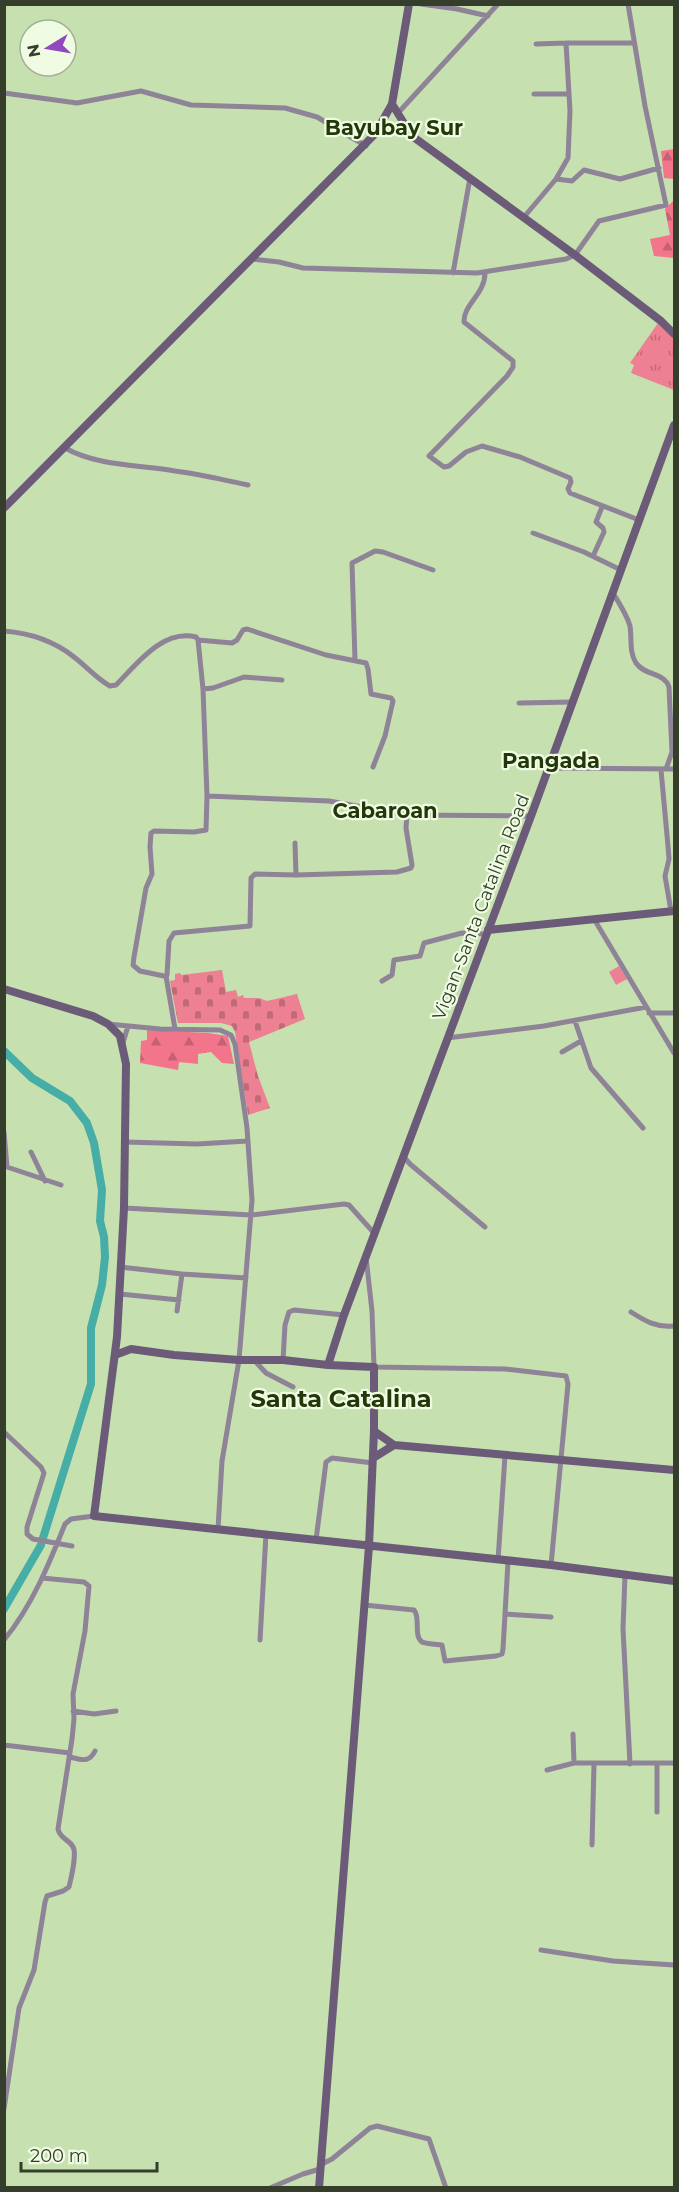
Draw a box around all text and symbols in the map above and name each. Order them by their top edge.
north arrow [18,18,78,78]
text: N [23,43,44,59]
district label: Bayubay Sur [325,115,463,140]
district label: Pangada [502,748,600,773]
street label: Vigan-Santa Catalina Road [428,791,534,1023]
district label: Cabaroan [332,798,438,823]
district label: Santa Catalina [250,1384,432,1413]
scale bar [21,2135,158,2173]
text: 200 m [30,2145,88,2167]

